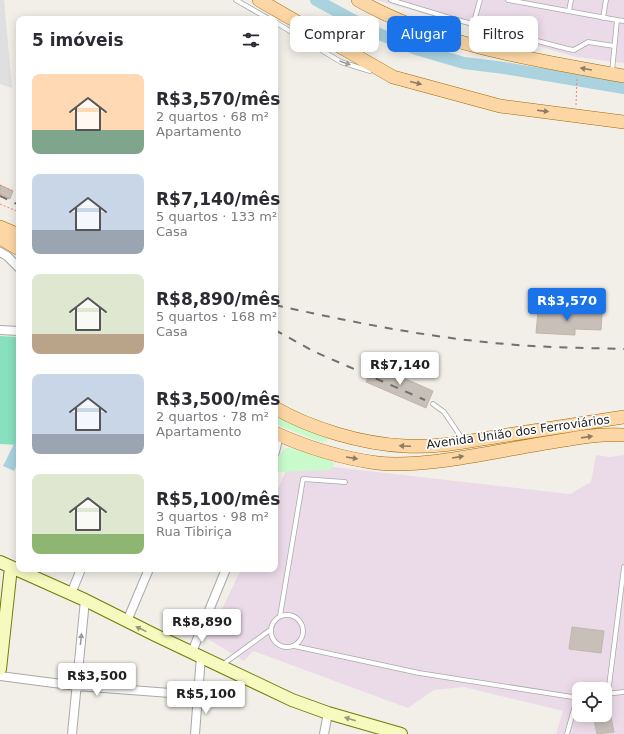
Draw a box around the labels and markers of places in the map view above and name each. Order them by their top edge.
pin: R$3,570 [530,288,604,322]
pin: R$7,140 [363,352,437,386]
pin: R$8,890 [165,609,239,643]
pin: R$3,500 [60,663,134,697]
pin: R$5,100 [169,681,243,715]

